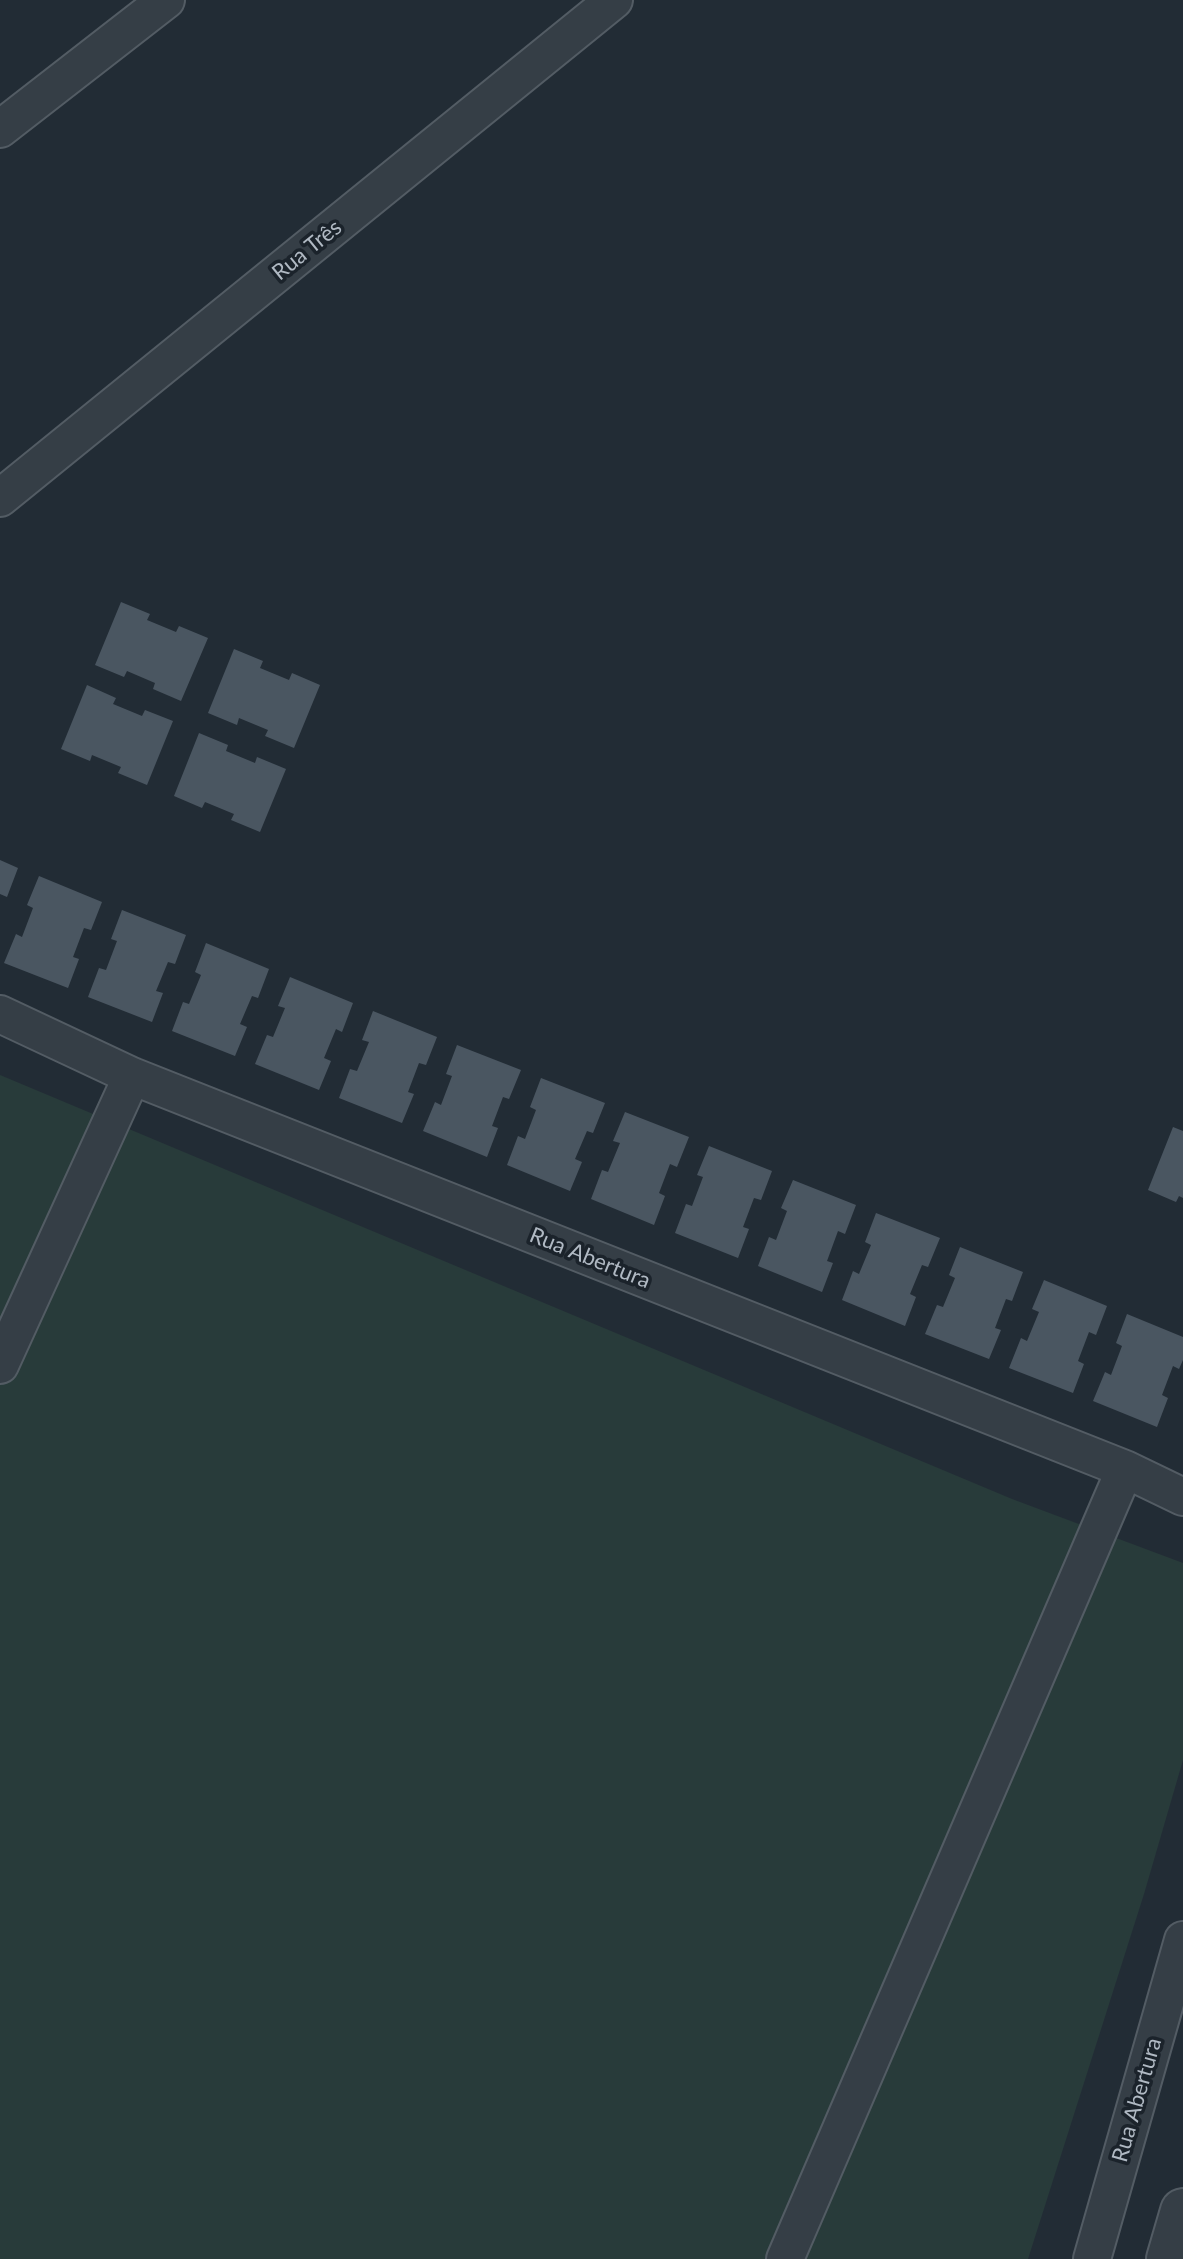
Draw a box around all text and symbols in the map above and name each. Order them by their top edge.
street label: Rua Três [267,214,347,286]
street label: Rua Abertura [526,1222,654,1294]
street label: Rua Abertura [1107,2035,1167,2165]

